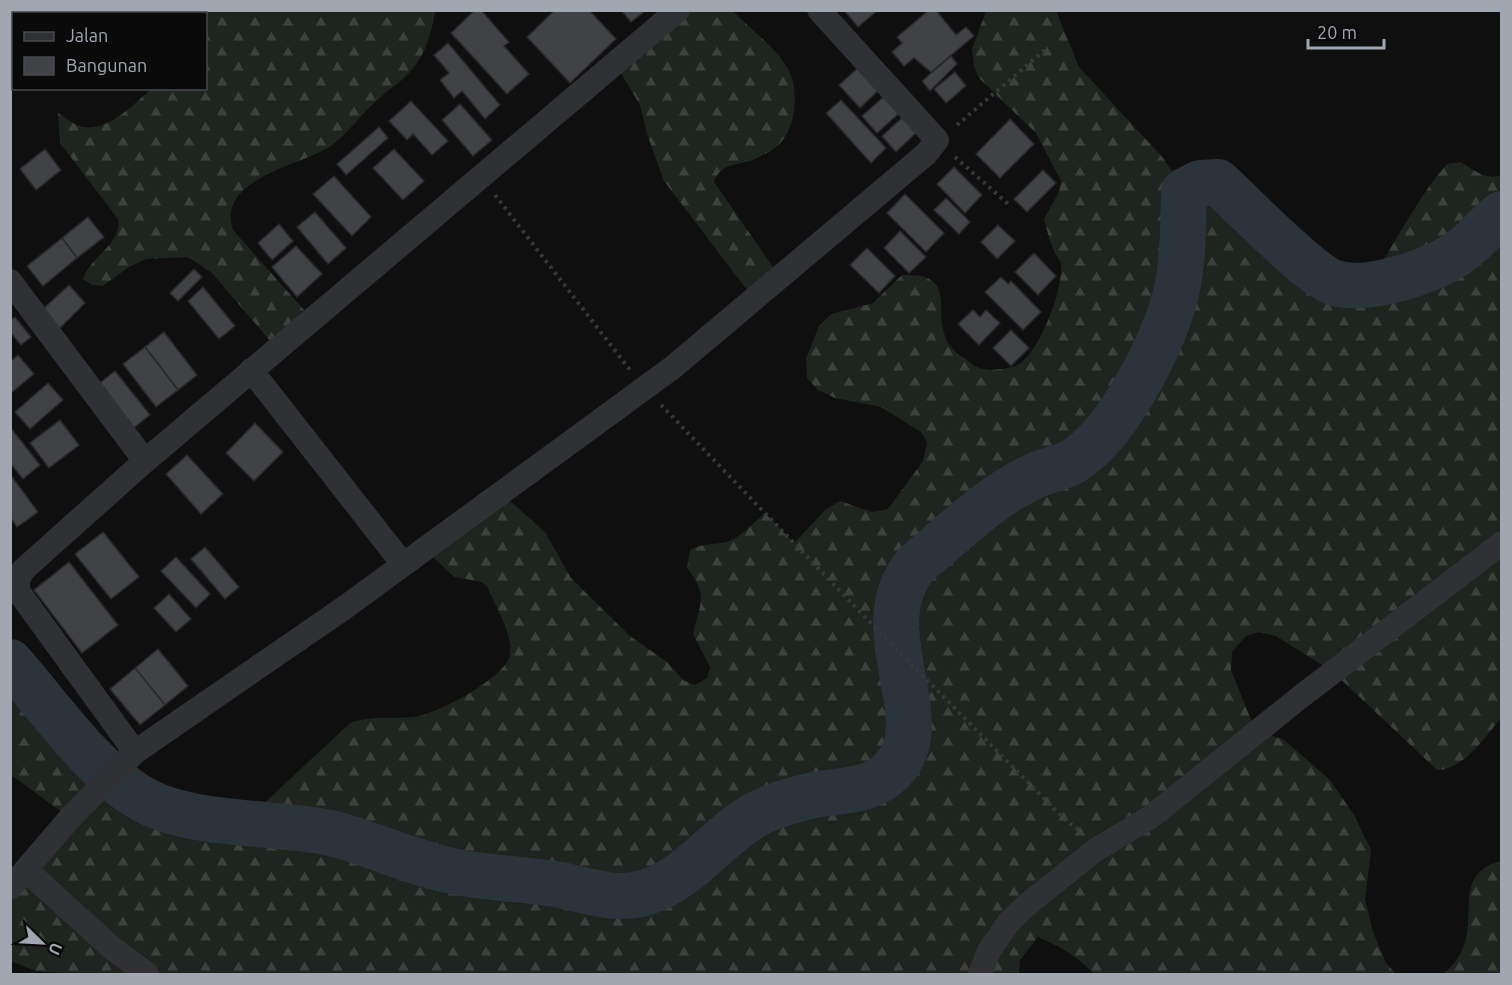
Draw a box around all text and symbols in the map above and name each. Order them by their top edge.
legend [12,12,207,90]
scale bar [1308,12,1384,50]
text: 20 m [1317,22,1357,42]
text: Jalan [66,25,108,45]
text: Bangunan [66,55,147,75]
north arrow [12,913,72,973]
text: U [45,940,66,958]

